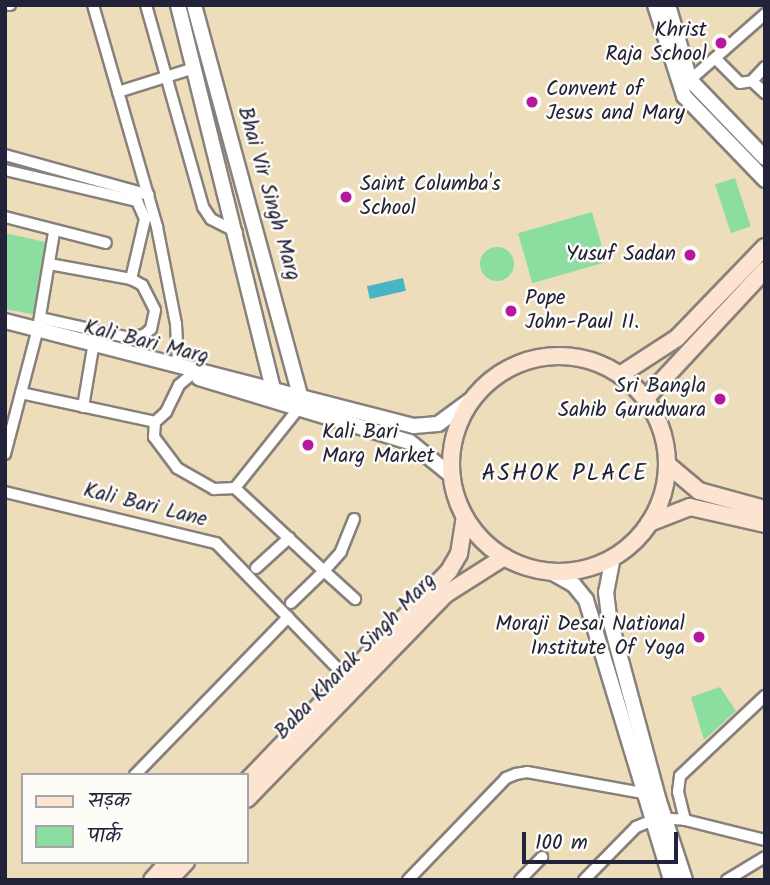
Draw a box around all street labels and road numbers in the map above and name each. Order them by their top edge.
street label: Bhai Vir Singh Marg [231,104,305,284]
street label: Kali Bari Marg [81,315,211,371]
street label: Kali Bari Lane [81,478,209,534]
street label: Baba Kharak Singh Marg [270,569,442,745]

